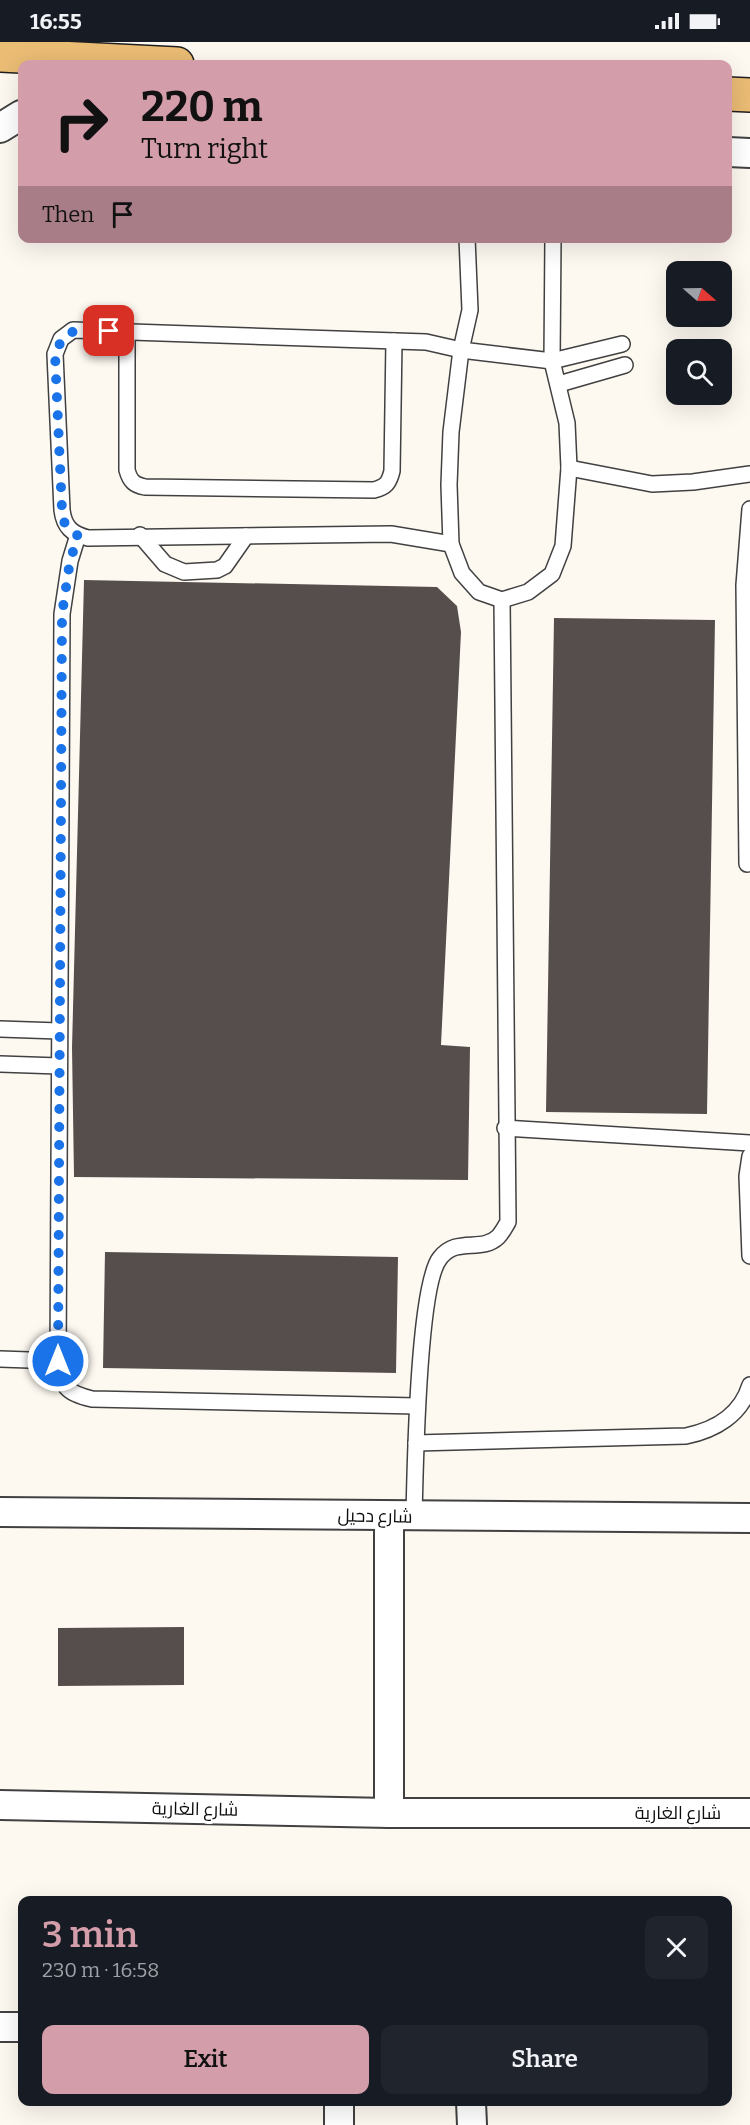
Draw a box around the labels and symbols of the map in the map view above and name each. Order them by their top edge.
north arrow [666,261,732,327]
pin [83,305,134,356]
position arrow [26,1329,90,1393]
street label: شارع دحيل [337,1504,413,1529]
street label: شارع الغارية [152,1797,238,1822]
street label: شارع الغارية [635,1802,721,1825]

